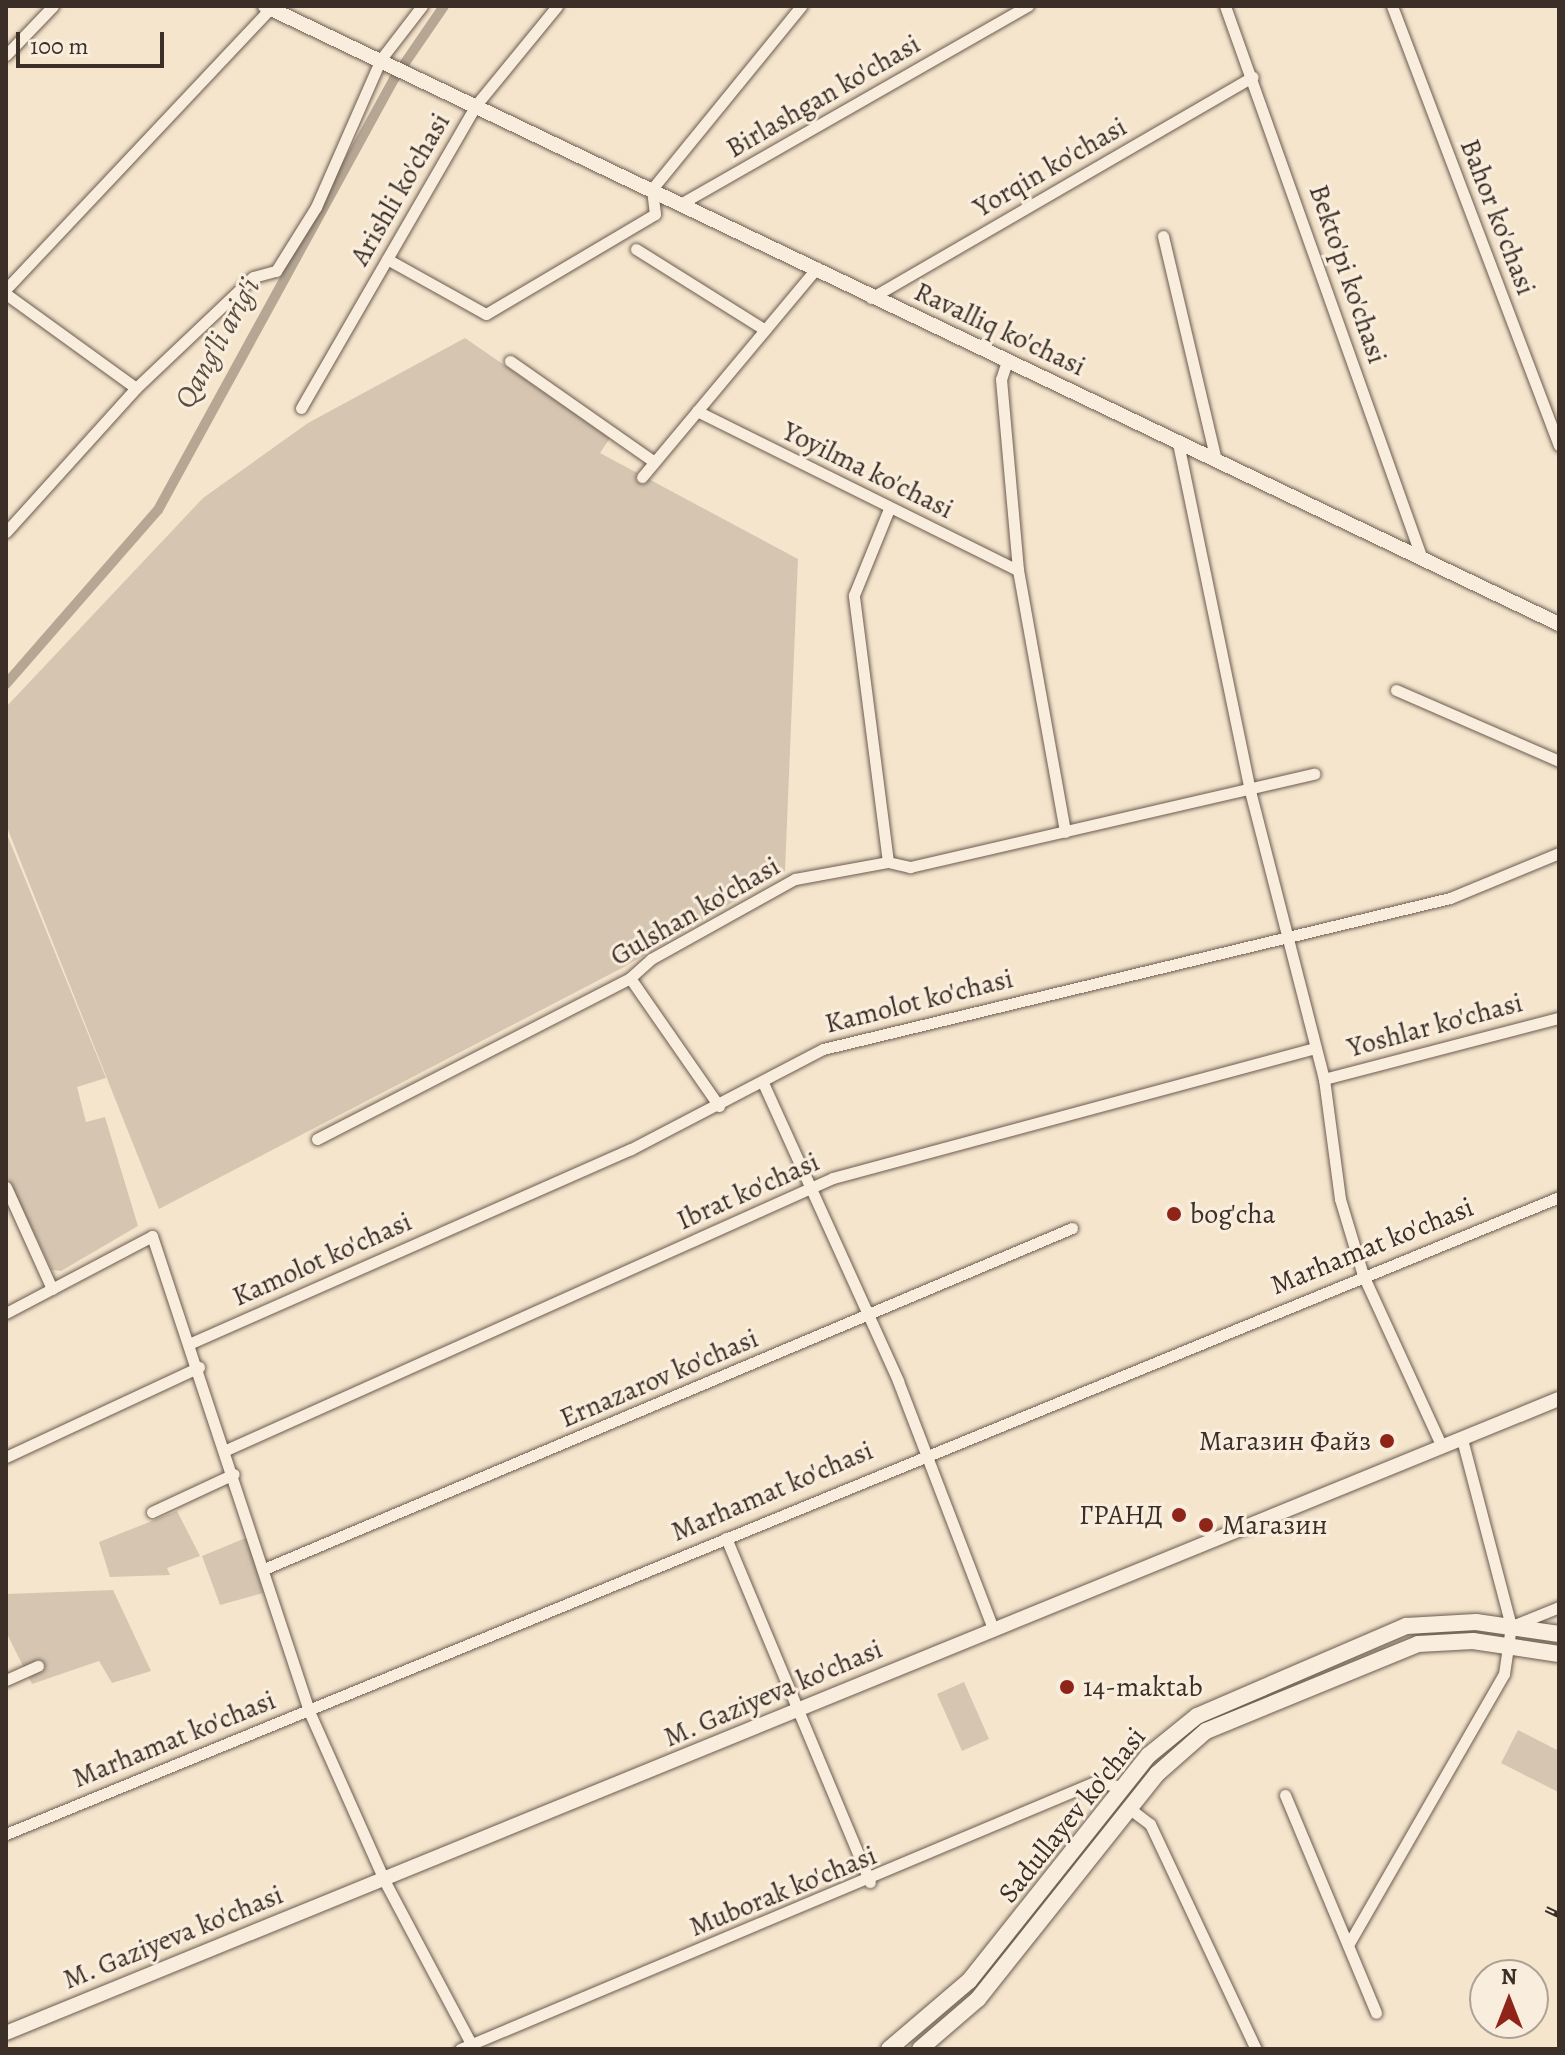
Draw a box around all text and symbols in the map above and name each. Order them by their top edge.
scale bar [20,16,168,66]
street label: Birlashgan ko'chasi [720,27,926,165]
text: 100 m [30,30,89,62]
street label: Arishli ko'chasi [343,107,457,271]
street label: Yorqin ko'chasi [967,110,1133,224]
street label: Bahor ko'chasi [1453,134,1543,300]
street label: Bekto'pi ko'chasi [1302,180,1394,368]
water label: Qang'li arig'i [166,271,268,415]
street label: Ravalliq ko'chasi [909,275,1091,383]
street label: Yoyilma ko'chasi [777,414,959,526]
street label: Gulshan ko'chasi [604,849,786,973]
street label: Kamolot ko'chasi [821,961,1017,1041]
street label: Yoshlar ko'chasi [1344,986,1526,1064]
street label: Ibrat ko'chasi [672,1145,824,1237]
street label: Marhamat ko'chasi [1266,1190,1478,1302]
place label: bog'cha [1190,1197,1276,1231]
street label: Kamolot ko'chasi [227,1204,417,1314]
marker: bog'cha [1165,1205,1183,1223]
street label: Ernazarov ko'chasi [555,1321,763,1435]
place label: Магазин Файз [1199,1424,1371,1458]
marker: Магазин Файз [1378,1432,1396,1450]
street label: Marhamat ko'chasi [666,1433,878,1549]
place label: ГРАНД [1079,1498,1163,1532]
marker: ГРАНД [1170,1506,1188,1524]
place label: Магазин [1222,1508,1328,1542]
marker: Магазин [1197,1516,1215,1534]
street label: M. Gaziyeva ko'chasi [658,1632,888,1754]
place label: 14-maktab [1083,1670,1203,1704]
marker: 14-maktab [1058,1678,1076,1696]
street label: Marhamat ko'chasi [68,1683,280,1795]
street label: Sadullayev ko'chasi [991,1721,1153,1909]
street label: Muborak ko'chasi [684,1838,882,1944]
street label: M. Gaziyeva ko'chasi [58,1877,288,1997]
north arrow [1469,1959,1549,2039]
text: N [1501,1962,1517,1992]

